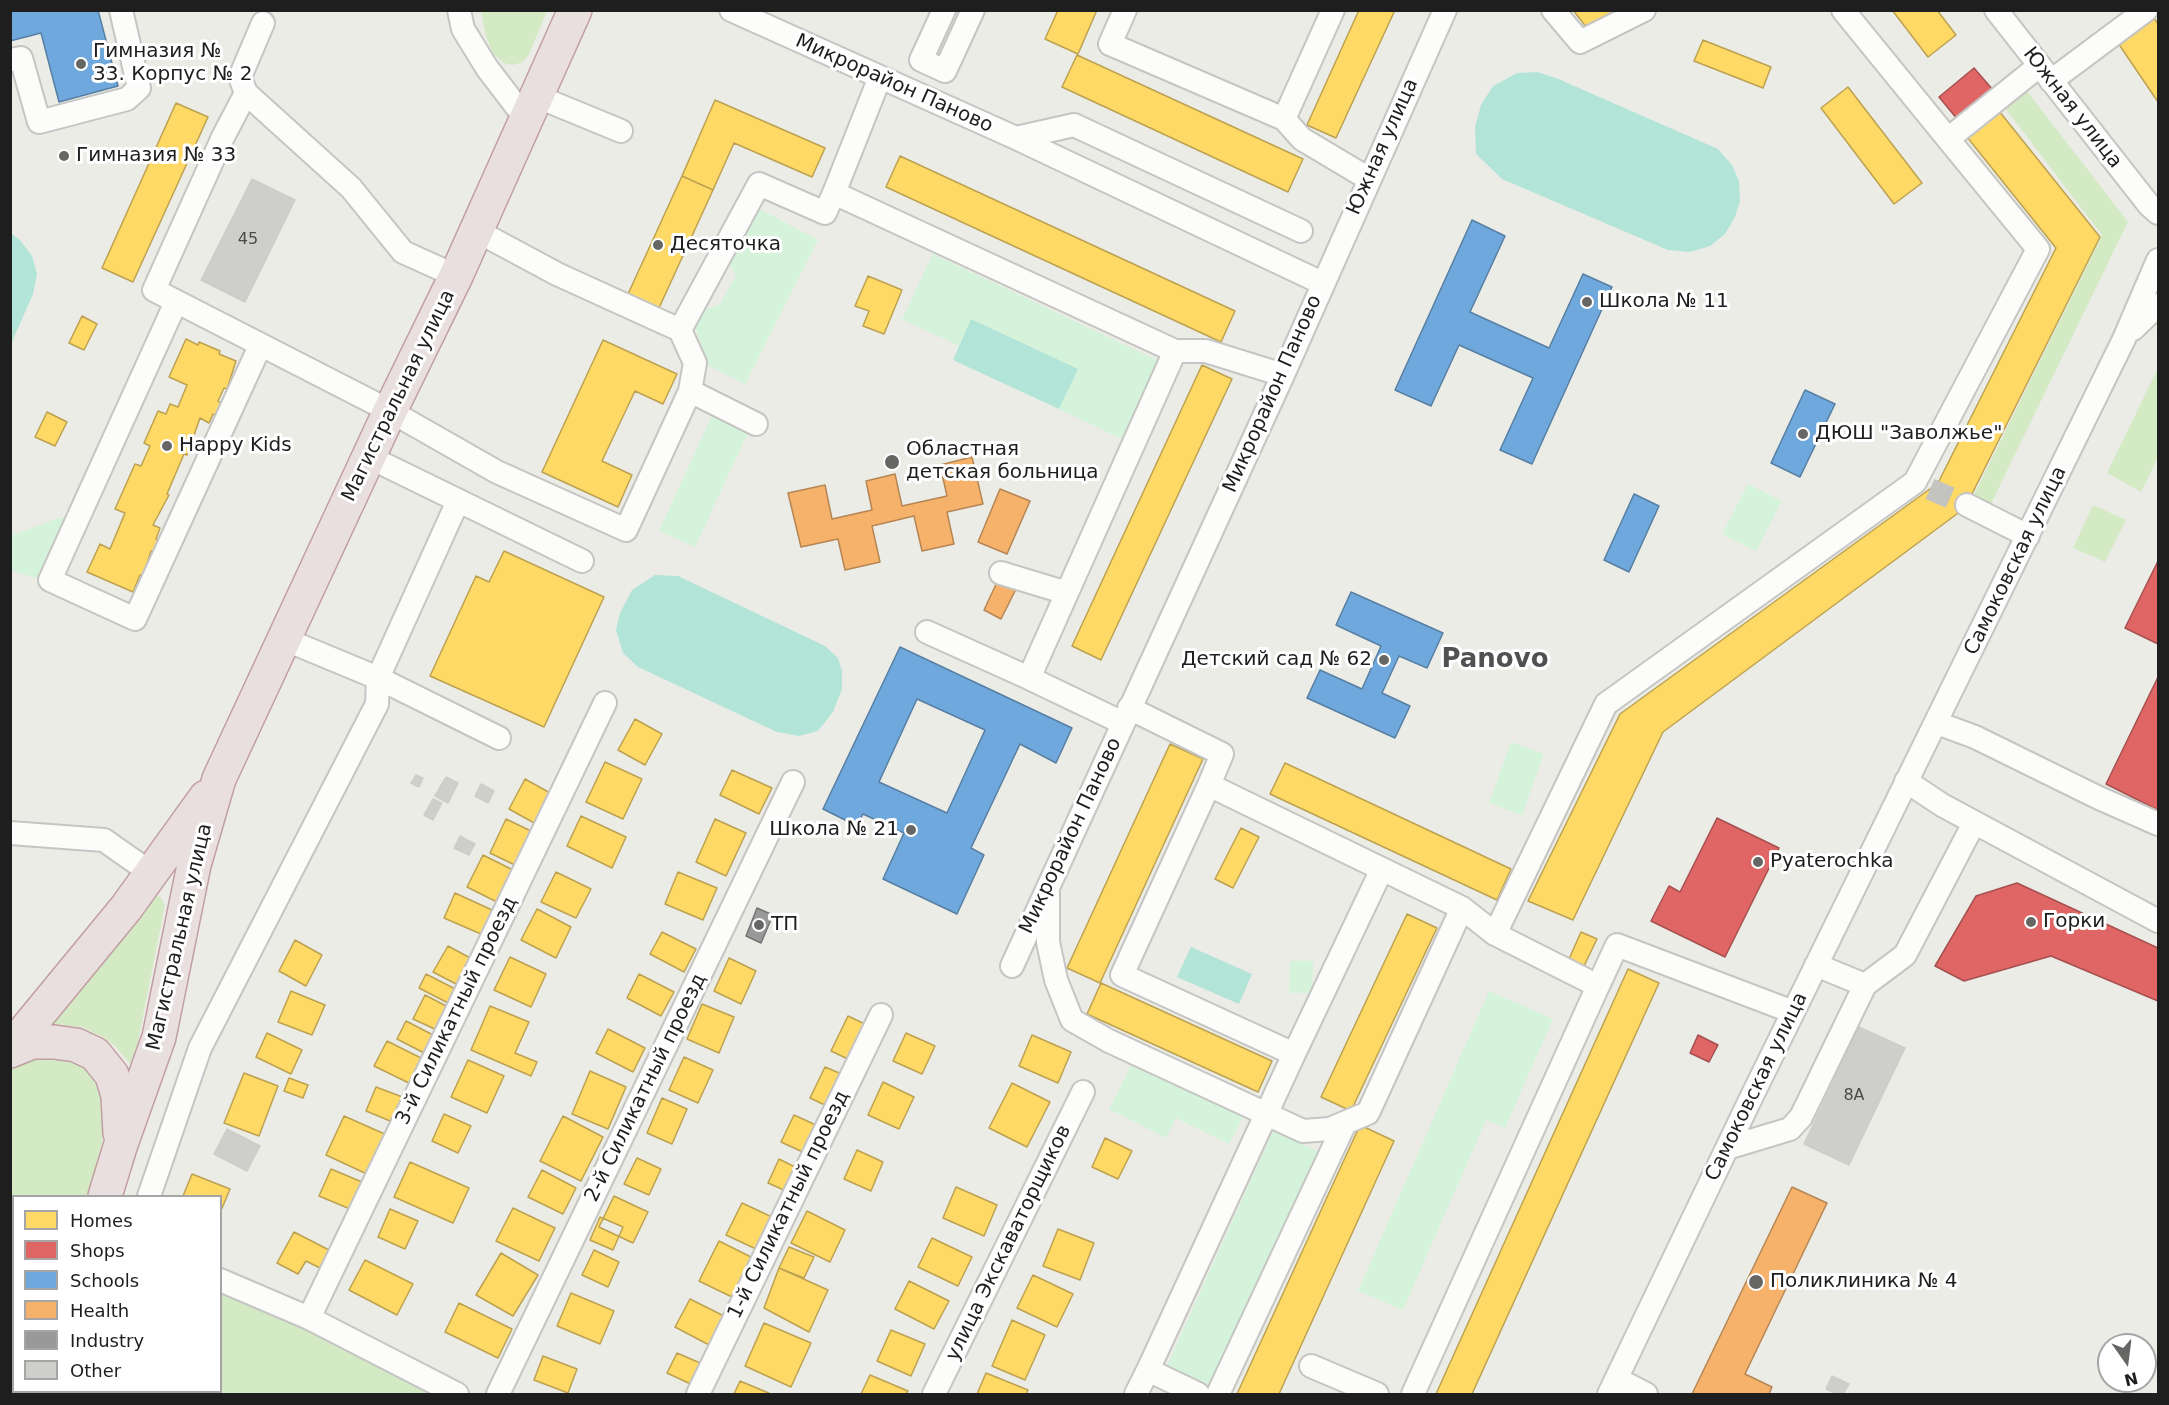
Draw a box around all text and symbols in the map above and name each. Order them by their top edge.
street label: Микрорайон Паново [792,30,996,138]
place label: Гимназия № 33. Корпус № 2 [93,40,252,87]
street label: Южная улица [2017,43,2127,173]
marker: Гимназия № 33. Корпус № 2 [74,57,88,71]
street label: Южная улица [1342,75,1424,219]
place label: Гимназия № 33 [76,144,236,168]
marker: Гимназия № 33 [57,149,71,163]
house number: 45 [238,230,258,250]
place label: Десяточка [670,233,781,257]
marker: Десяточка [651,238,665,252]
street label: Магистральная улица [337,286,461,506]
place label: Школа № 11 [1599,290,1729,314]
street label: Микрорайон Паново [1219,292,1327,496]
marker: Школа № 11 [1580,295,1594,309]
place label: ДЮШ "Заволжье" [1815,422,2002,446]
marker: ДЮШ "Заволжье" [1796,427,1810,441]
place label: Happy Kids [179,434,292,458]
place label: Областная детская больница [906,438,1099,485]
marker: Happy Kids [160,439,174,453]
marker: Областная детская больница [883,453,901,471]
street label: Самоковская улица [1960,463,2072,659]
district label: Panovo [1441,644,1549,676]
place label: Детский сад № 62 [1181,648,1372,672]
marker: Детский сад № 62 [1377,653,1391,667]
street label: Микрорайон Паново [1015,734,1127,938]
place label: Школа № 21 [769,818,899,842]
street label: Магистральная улица [142,821,218,1053]
marker: Школа № 21 [904,823,918,837]
place label: Pyaterochka [1770,850,1893,874]
marker: Pyaterochka [1751,855,1765,869]
street label: 3-й Силикатный проезд [391,893,523,1129]
place label: Горки [2043,910,2105,934]
place label: ТП [771,913,798,937]
marker: Горки [2024,915,2038,929]
marker: ТП [752,918,766,932]
street label: 2-й Силикатный проезд [580,970,712,1206]
street label: Самоковская улица [1701,989,1813,1185]
house number: 8А [1843,1086,1865,1106]
street label: 1-й Силикатный проезд [723,1087,855,1323]
street label: улица Экскаваторщиков [941,1121,1077,1365]
legend [12,1195,222,1393]
text: Homes [70,1210,133,1231]
text: Shops [70,1240,125,1261]
text: Schools [70,1270,139,1291]
place label: Поликлиника № 4 [1770,1270,1958,1294]
marker: Поликлиника № 4 [1747,1273,1765,1291]
text: Health [70,1300,129,1321]
text: Industry [70,1330,144,1351]
north arrow [2097,1333,2157,1393]
text: Other [70,1360,121,1381]
text: N [2122,1368,2140,1390]

